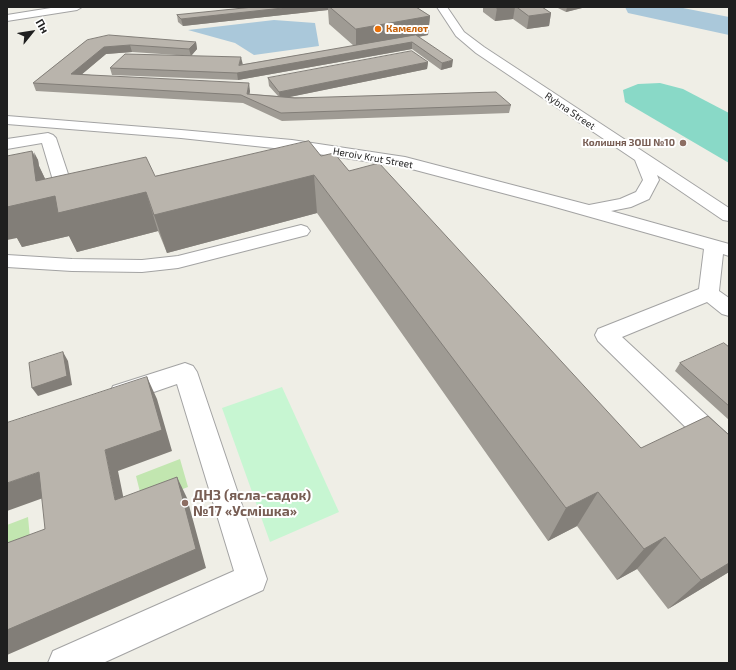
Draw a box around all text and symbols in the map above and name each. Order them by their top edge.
north arrow [12,12,52,52]
text: Пн [34,16,52,35]
place label: Камєлот [386,23,428,35]
marker: Камєлот [373,24,383,34]
street label: Rybna Street [542,90,598,132]
place label: Колишня ЗОШ №10 [582,137,675,149]
marker: Колишня ЗОШ №10 [678,138,688,148]
street label: Heroiv Krut Street [332,145,414,171]
place label: ДНЗ (ясла-садок) №17 «Усмішка» [193,487,311,520]
marker: ДНЗ (ясла-садок) №17 «Усмішка» [180,498,190,508]

